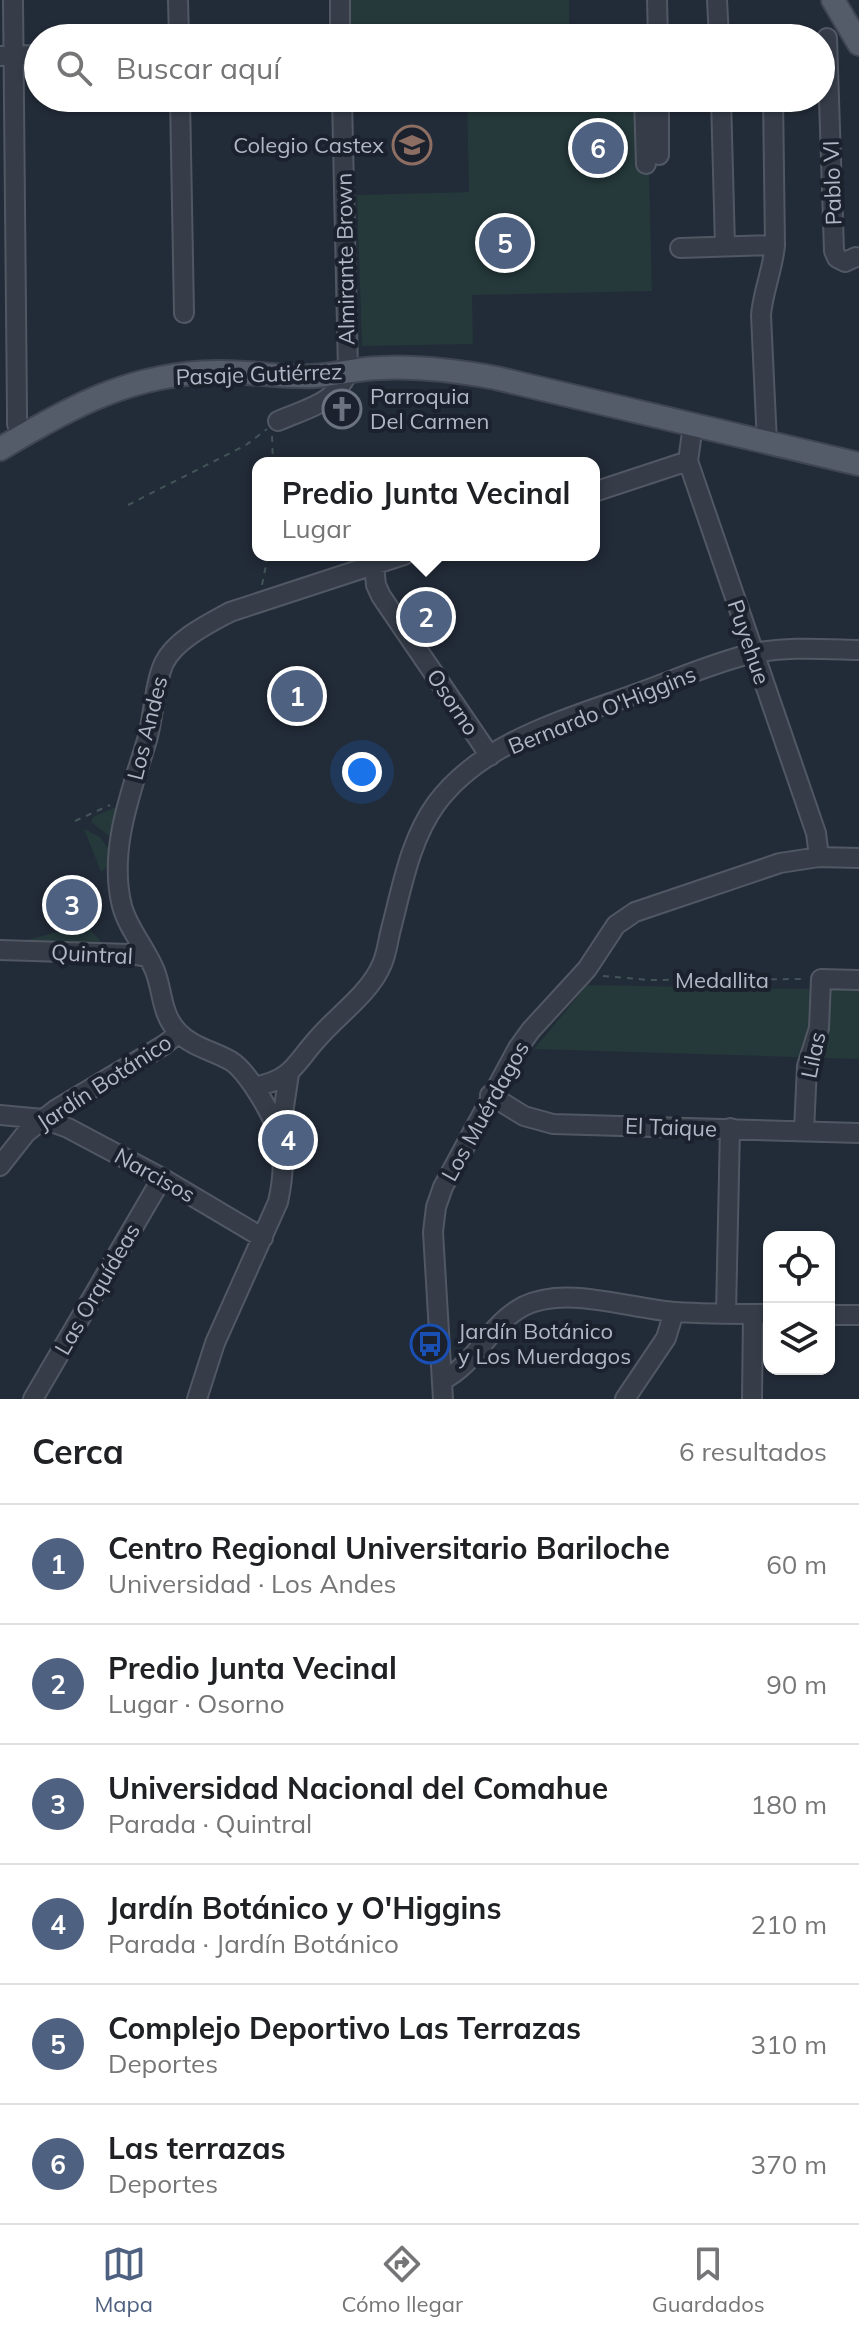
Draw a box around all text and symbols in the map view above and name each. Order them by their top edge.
search box [24,24,835,112]
icon: search [52,46,96,90]
text: Buscar aquí [116,49,281,87]
pin: 6 [572,118,624,178]
school or university icon: Colegio Castex [391,124,433,166]
place label: Colegio Castex [233,131,384,159]
street label: Pablo VI [817,140,847,226]
street label: Almirante Brown [329,173,361,345]
pin: 5 [479,213,531,273]
street label: Pasaje Gutiérrez [175,357,343,391]
place label: Parroquia Del Carmen [370,382,489,435]
church icon: Parroquia Del Carmen [321,388,363,430]
popup [252,457,600,561]
text: Predio Junta Vecinal [282,474,570,512]
text: Lugar [282,512,351,545]
pin: 2 [400,587,452,647]
street label: Puyehue [721,596,777,688]
street label: Bernardo O'Higgins [504,660,700,760]
street label: Osorno [421,664,485,740]
pin: 1 [271,666,323,726]
street label: Los Andes [121,673,173,783]
your location [342,752,382,792]
pin: 3 [46,875,98,935]
street label: Quintral [50,938,134,970]
street label: Medallita [675,966,769,994]
street label: Jardín Botánico [31,1028,177,1136]
street label: Lilas [794,1029,832,1081]
street label: Los Muérdagos [435,1036,535,1186]
pin: 4 [262,1110,314,1170]
street label: El Taique [625,1111,717,1143]
street label: Narcisos [110,1141,200,1209]
street label: Las Orquídeas [48,1218,146,1360]
map controls [763,1231,835,1375]
button: locate [763,1231,835,1303]
button: layers [763,1303,835,1375]
place label: Jardín Botánico y Los Muerdagos [458,1317,631,1370]
bus stop icon: Jardín Botánico y Los Muerdagos [409,1323,451,1365]
text: Cerca [32,1430,124,1473]
text: 6 resultados [679,1435,827,1468]
text: Centro Regional Universitario Bariloche [108,1529,670,1567]
text: 1 [50,1548,66,1581]
text: 60 m [766,1548,827,1581]
text: Universidad · Los Andes [108,1567,397,1600]
text: Predio Junta Vecinal [108,1649,397,1687]
text: 2 [50,1668,66,1701]
text: 90 m [766,1668,827,1701]
text: Lugar · Osorno [108,1687,285,1720]
text: Universidad Nacional del Comahue [108,1769,608,1807]
text: 3 [50,1788,66,1821]
text: 180 m [751,1788,827,1821]
text: Parada · Quintral [108,1807,312,1840]
text: Jardín Botánico y O'Higgins [108,1889,501,1927]
text: 4 [50,1908,66,1941]
text: 210 m [751,1908,827,1941]
text: Parada · Jardín Botánico [108,1927,399,1960]
text: Complejo Deportivo Las Terrazas [108,2009,581,2047]
text: 5 [50,2028,66,2061]
text: 310 m [751,2028,827,2061]
text: Deportes [108,2047,218,2080]
text: Las terrazas [108,2129,286,2167]
text: 6 [50,2148,66,2181]
text: 370 m [751,2148,827,2181]
text: Deportes [108,2167,218,2200]
tab: Mapa [94,2242,153,2318]
tab: Cómo llegar [342,2242,463,2318]
tab: Guardados [652,2242,765,2318]

